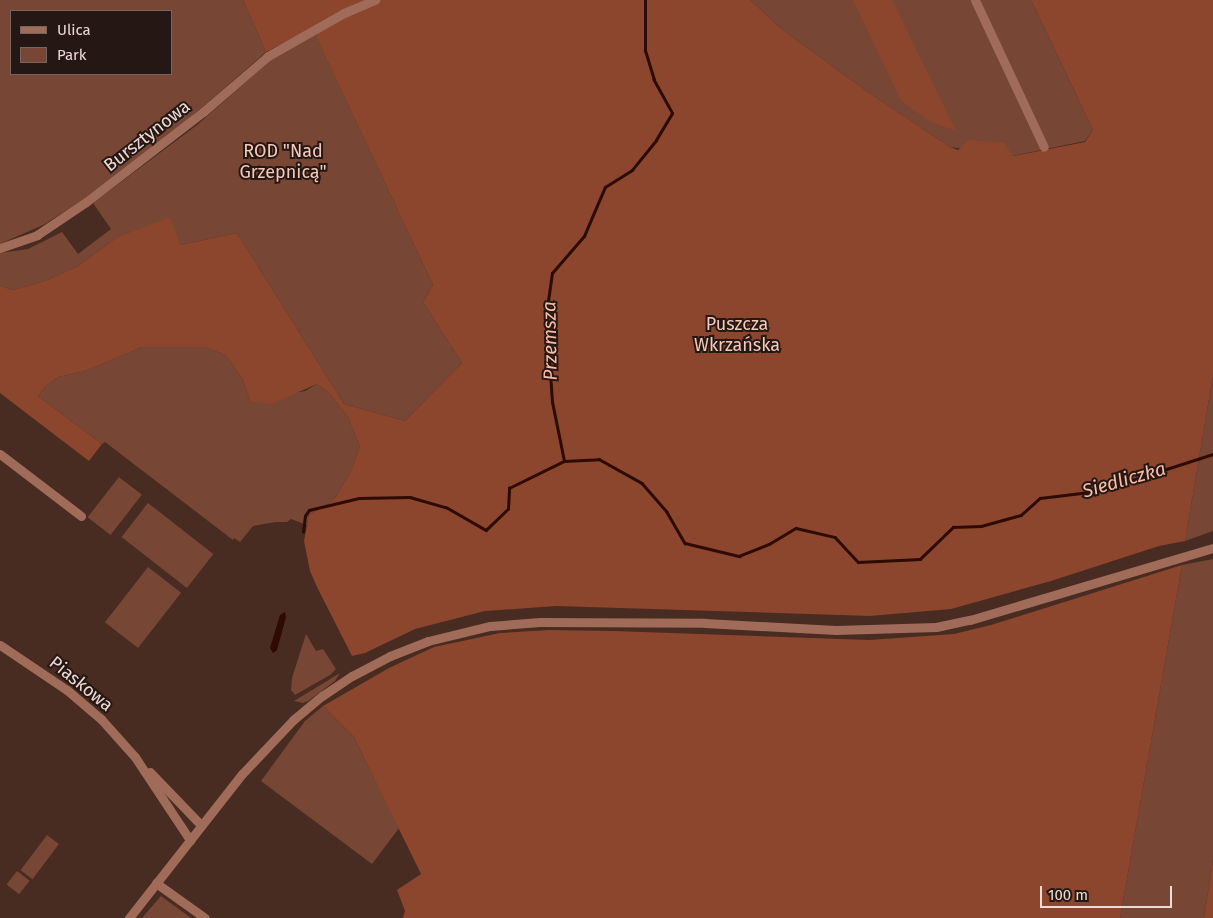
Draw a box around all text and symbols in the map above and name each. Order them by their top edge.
legend [10,10,172,75]
text: Ulica [57,21,91,39]
text: Park [57,46,87,64]
street label: Bursztynowa [100,96,194,176]
park label: ROD "Nad Grzepnicą" [239,141,327,183]
water label: Przemsza [538,301,562,381]
park label: Puszcza Wkrzańska [694,314,780,356]
water label: Siedliczka [1080,457,1168,503]
street label: Piaskowa [45,652,117,716]
scale bar [1043,876,1176,908]
text: 100 m [1048,886,1088,904]

